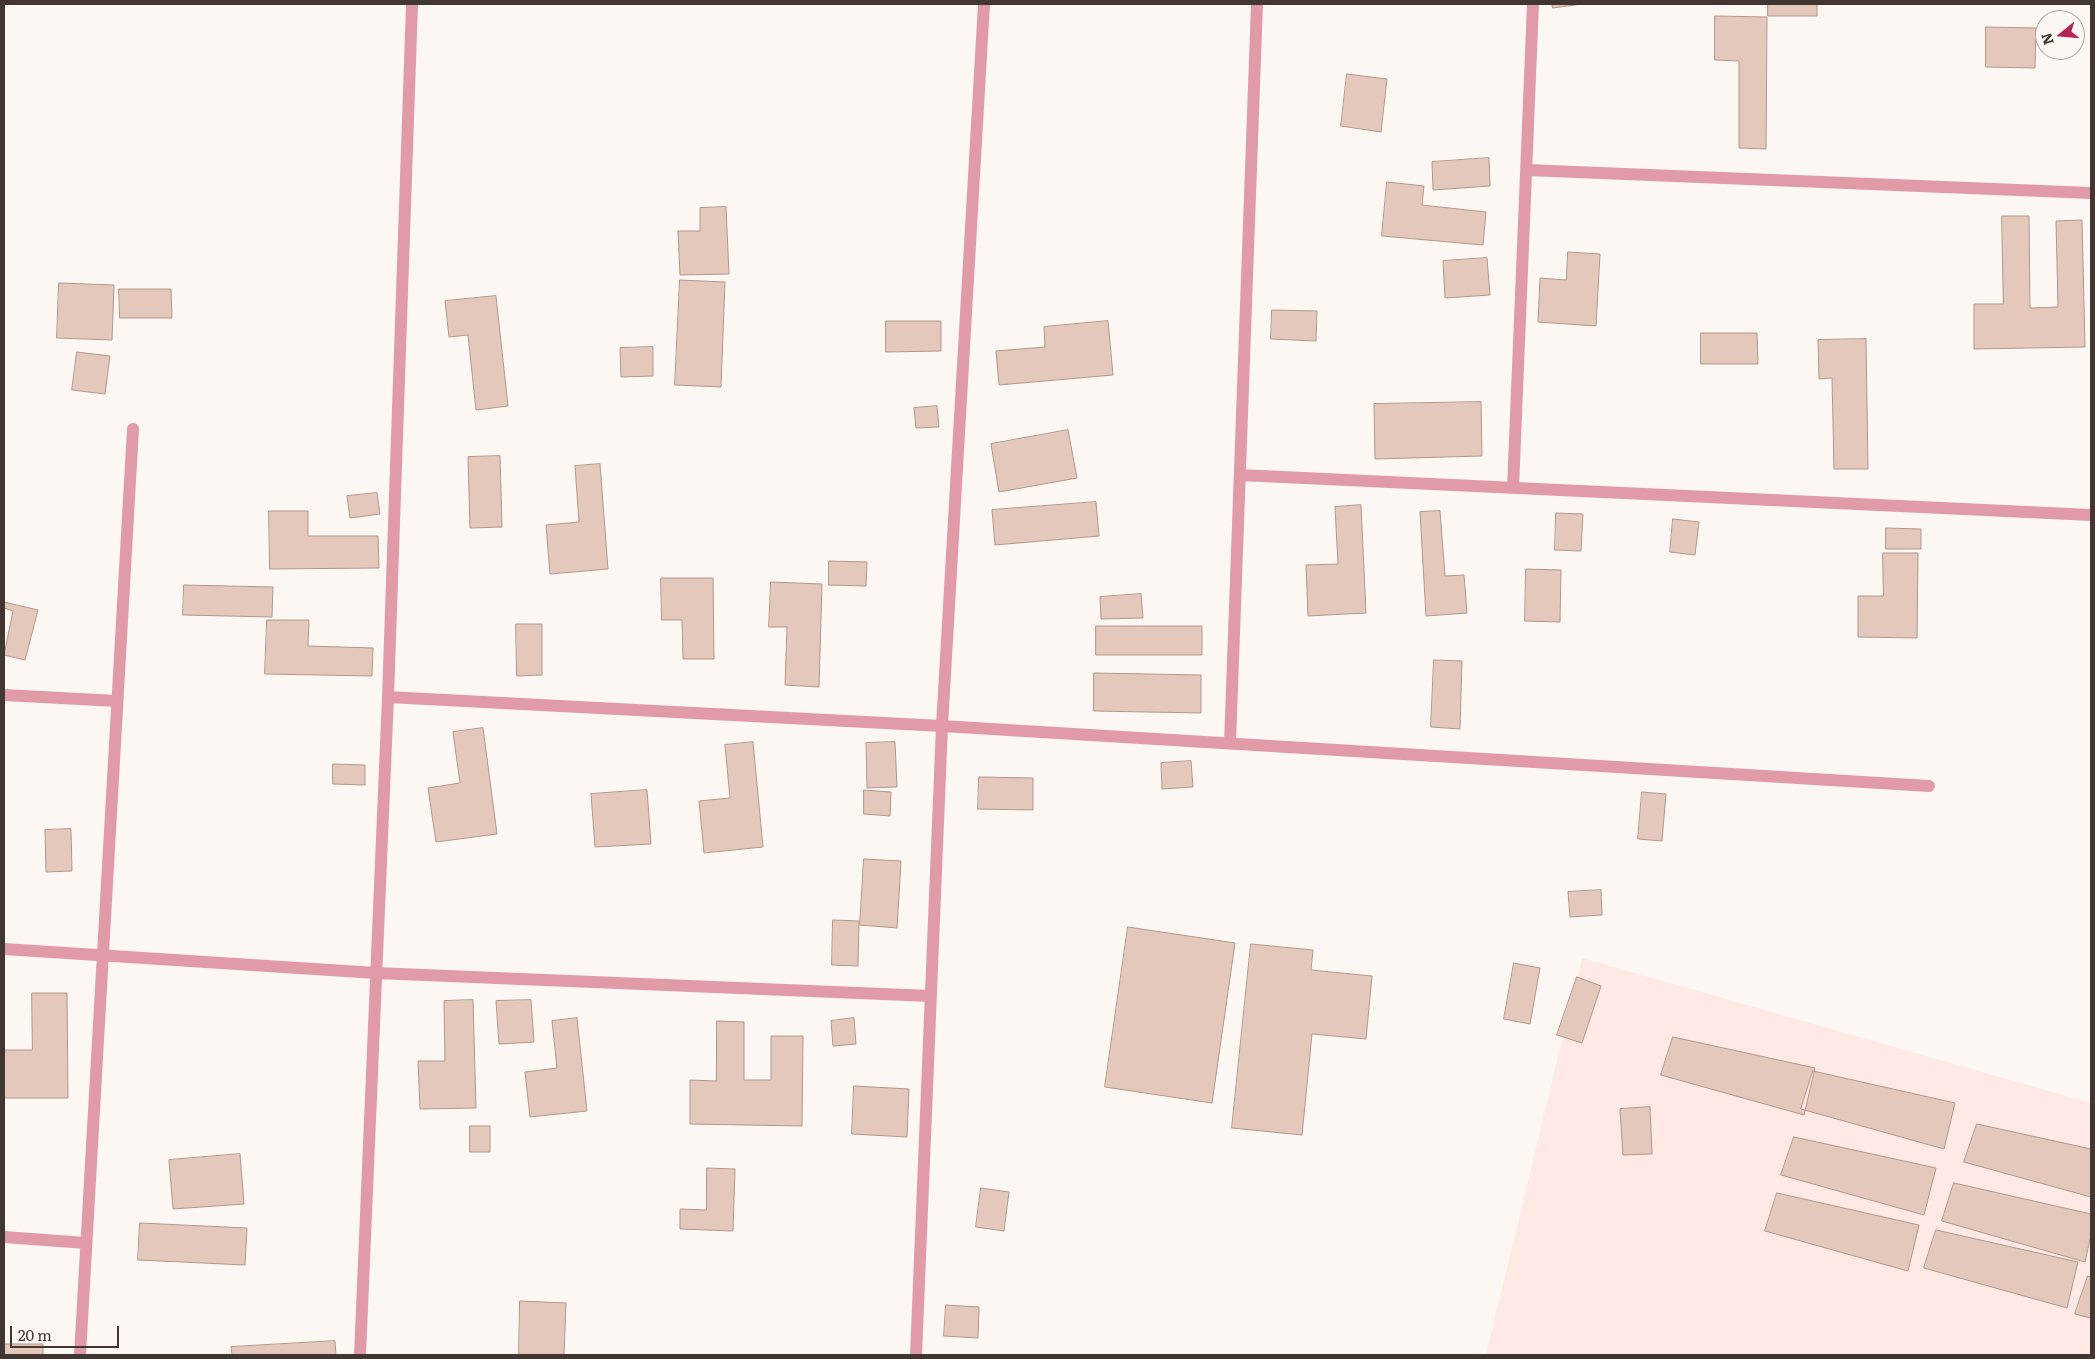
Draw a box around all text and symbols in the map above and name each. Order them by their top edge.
north arrow [2035,10,2085,60]
text: N [2035,31,2058,48]
scale bar [12,1316,121,1348]
text: 20 m [18,1323,52,1346]

